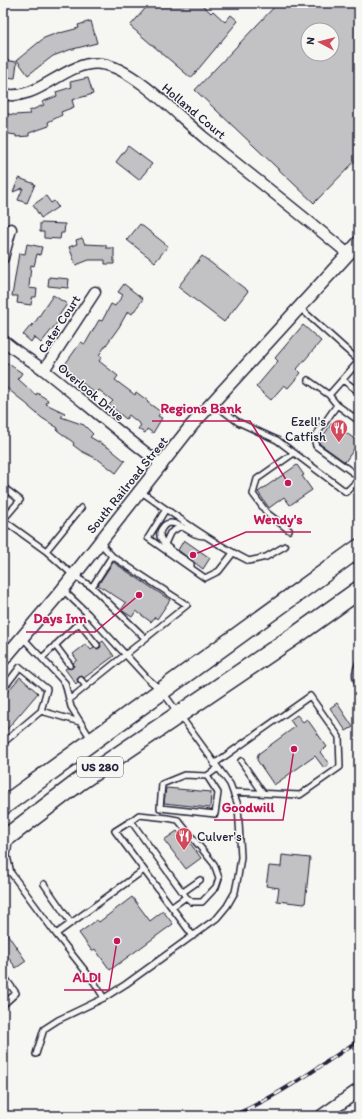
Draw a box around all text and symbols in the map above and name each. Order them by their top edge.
north arrow [300,22,340,62]
text: N [304,36,317,45]
street label: Holland Court [159,80,229,142]
street label: Cater Court [35,292,83,356]
street label: Overlook Drive [55,360,127,424]
callout: Regions Bank [152,395,250,421]
text: Regions Bank [160,400,242,417]
place label: Ezell's Catfish [285,414,326,444]
restaurant icon: Ezell's Catfish [329,418,349,443]
street label: South Railroad Street [83,433,171,536]
callout: Wendy's [246,506,311,532]
text: Wendy's [253,511,303,528]
callout: Days Inn [26,606,95,632]
text: Days Inn [33,610,87,627]
road number: US 280 [77,757,123,777]
callout: Goodwill [214,794,283,820]
text: Goodwill [222,799,275,816]
restaurant icon: Culver's [174,826,194,851]
place label: Culver's [197,829,242,844]
callout: ALDI [64,964,109,990]
text: ALDI [72,969,101,986]

